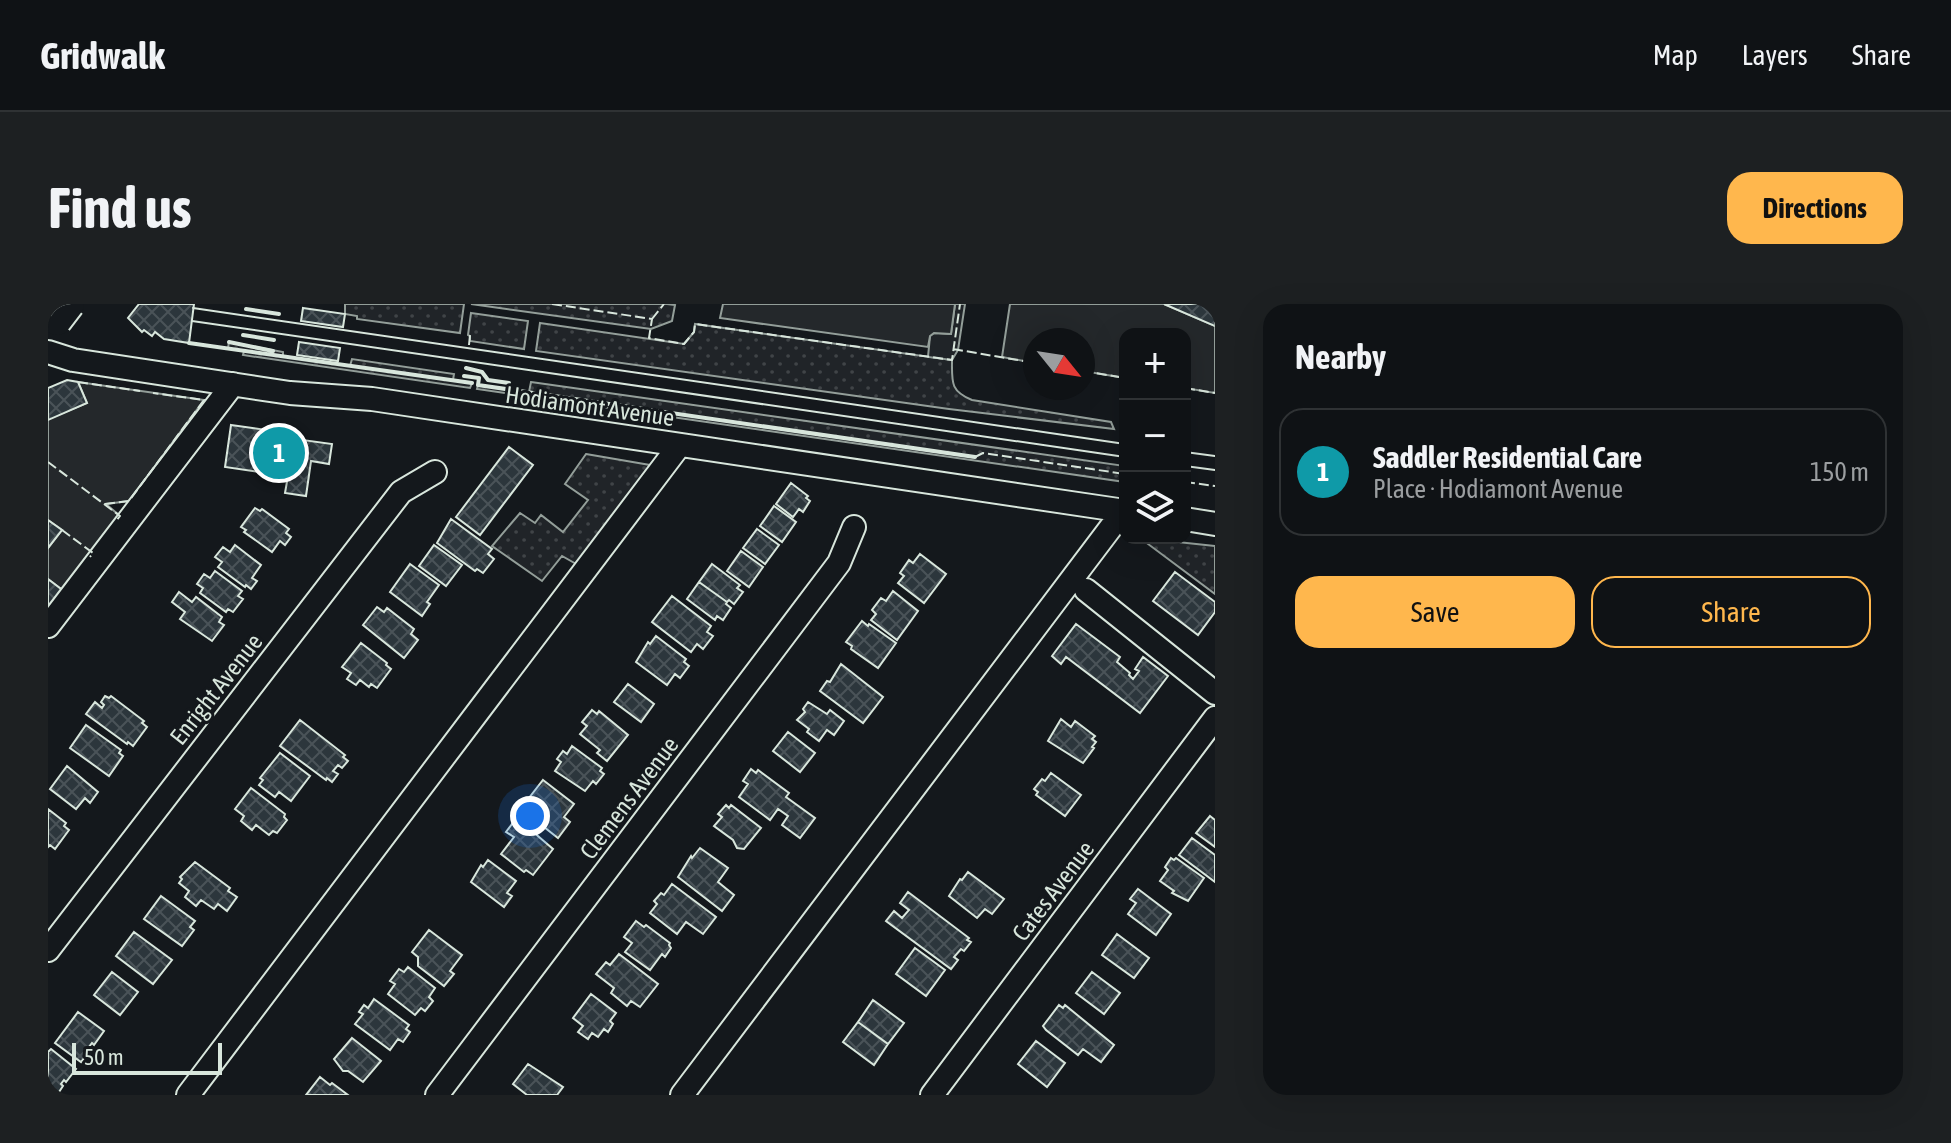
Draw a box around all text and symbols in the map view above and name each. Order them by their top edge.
text: Gridwalk [40,34,165,77]
text: Map [1653,39,1698,71]
text: Layers [1742,39,1808,71]
text: Share [1852,39,1911,71]
button: Directions [1727,172,1903,244]
text: Find us [48,176,192,240]
north arrow [1023,328,1095,400]
map controls [1119,328,1191,544]
button: + [1119,328,1191,400]
text: Nearby [1295,337,1386,376]
street label: Hodiamont Avenue [504,381,676,431]
button: − [1119,400,1191,472]
pin: 1 [253,423,305,483]
text: Saddler Residential Care [1373,440,1642,474]
text: 1 [1317,457,1329,487]
text: 150 m [1810,457,1869,487]
button: layers [1119,472,1191,544]
text: Place · Hodiamont Avenue [1373,474,1623,504]
button: Save [1295,576,1575,648]
button: Share [1591,576,1871,648]
street label: Enright Avenue [164,628,268,750]
street label: Clemens Avenue [574,732,684,864]
your location [510,796,550,836]
street label: Cates Avenue [1007,836,1099,946]
scale bar [72,1039,222,1075]
text: 50 m [84,1044,124,1070]

